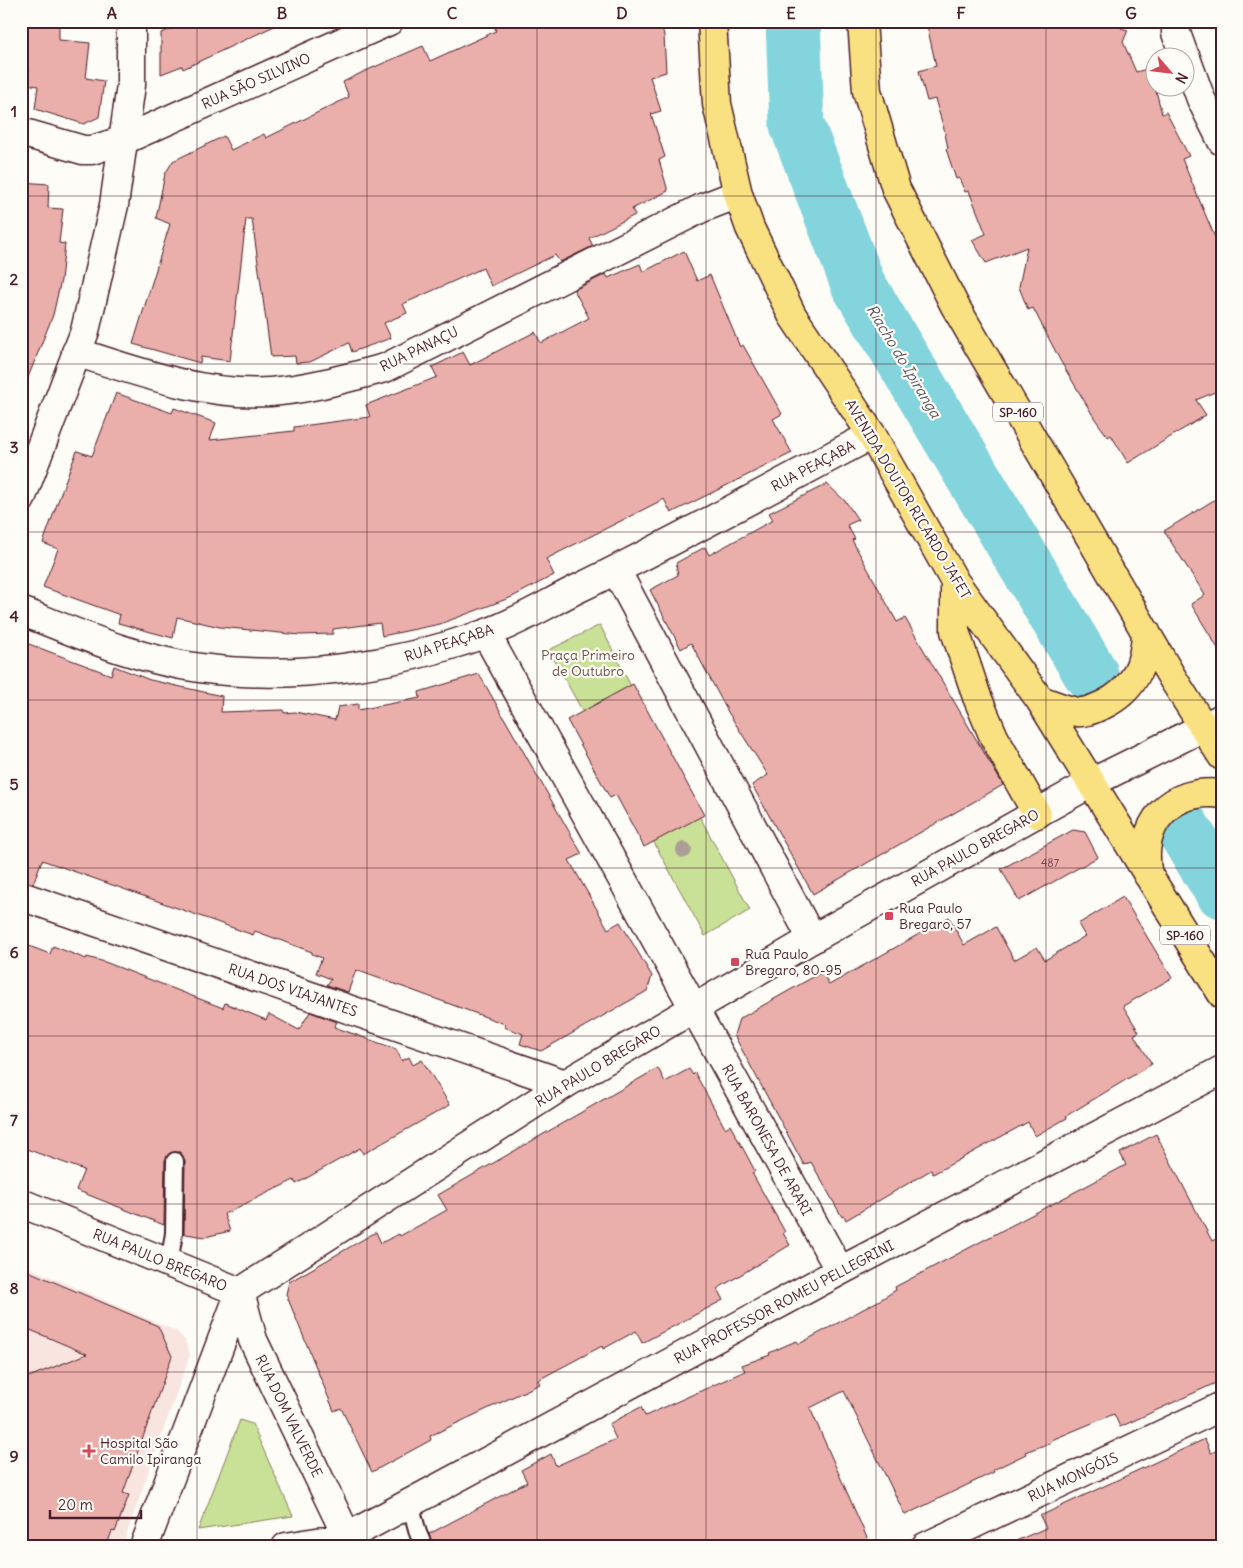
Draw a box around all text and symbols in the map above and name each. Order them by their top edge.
text: A [107,3,117,23]
text: B [277,3,288,23]
text: C [447,3,458,23]
text: D [616,3,628,23]
text: E [786,3,796,23]
text: F [956,3,966,23]
text: G [1125,3,1137,23]
north arrow [1146,48,1196,98]
street label: RUA SÃO SILVINO [199,49,313,113]
text: N [1171,70,1192,87]
text: 1 [11,101,17,121]
text: 2 [10,269,19,289]
water label: Riacho do Ipiranga [863,301,946,422]
street label: RUA PANAÇU [377,322,461,376]
street label: AVENIDA DOUTOR RICARDO JAFET [841,396,975,602]
road number: SP-160 [993,402,1043,422]
street label: RUA PEAÇABA [768,436,858,496]
text: 3 [9,437,19,457]
text: 4 [9,606,19,626]
street label: RUA PEAÇABA [402,620,496,666]
park label: Praça Primeiro de Outubro [541,646,635,680]
text: 5 [9,774,19,794]
street label: RUA PAULO BREGARO [908,805,1042,891]
house number: 487 [1041,856,1060,870]
place label: Rua Paulo Bregaro, 57 [899,899,972,933]
marker: Rua Paulo Bregaro, 57 [883,910,895,922]
road number: SP-160 [1160,926,1210,944]
text: 6 [9,942,19,962]
place label: Rua Paulo Bregaro, 80-95 [745,945,842,979]
marker: Rua Paulo Bregaro, 80-95 [729,956,741,968]
street label: RUA DOS VIAJANTES [226,959,360,1021]
street label: RUA PAULO BREGARO [532,1021,664,1111]
street label: RUA BARONESA DE ARARI [718,1061,816,1219]
text: 7 [10,1110,18,1130]
street label: RUA PAULO BREGARO [90,1225,230,1295]
street label: RUA PROFESSOR ROMEU PELLEGRINI [671,1236,897,1368]
text: 8 [9,1278,19,1298]
street label: RUA DOM VALVERDE [252,1352,326,1480]
place label: Hospital São Camilo Ipiranga [100,1434,201,1468]
marker: Hospital São Camilo Ipiranga [82,1444,96,1458]
text: 9 [9,1446,19,1466]
street label: RUA MONGÓIS [1025,1448,1121,1506]
scale bar [50,1488,141,1520]
text: 20 m [58,1495,93,1514]

